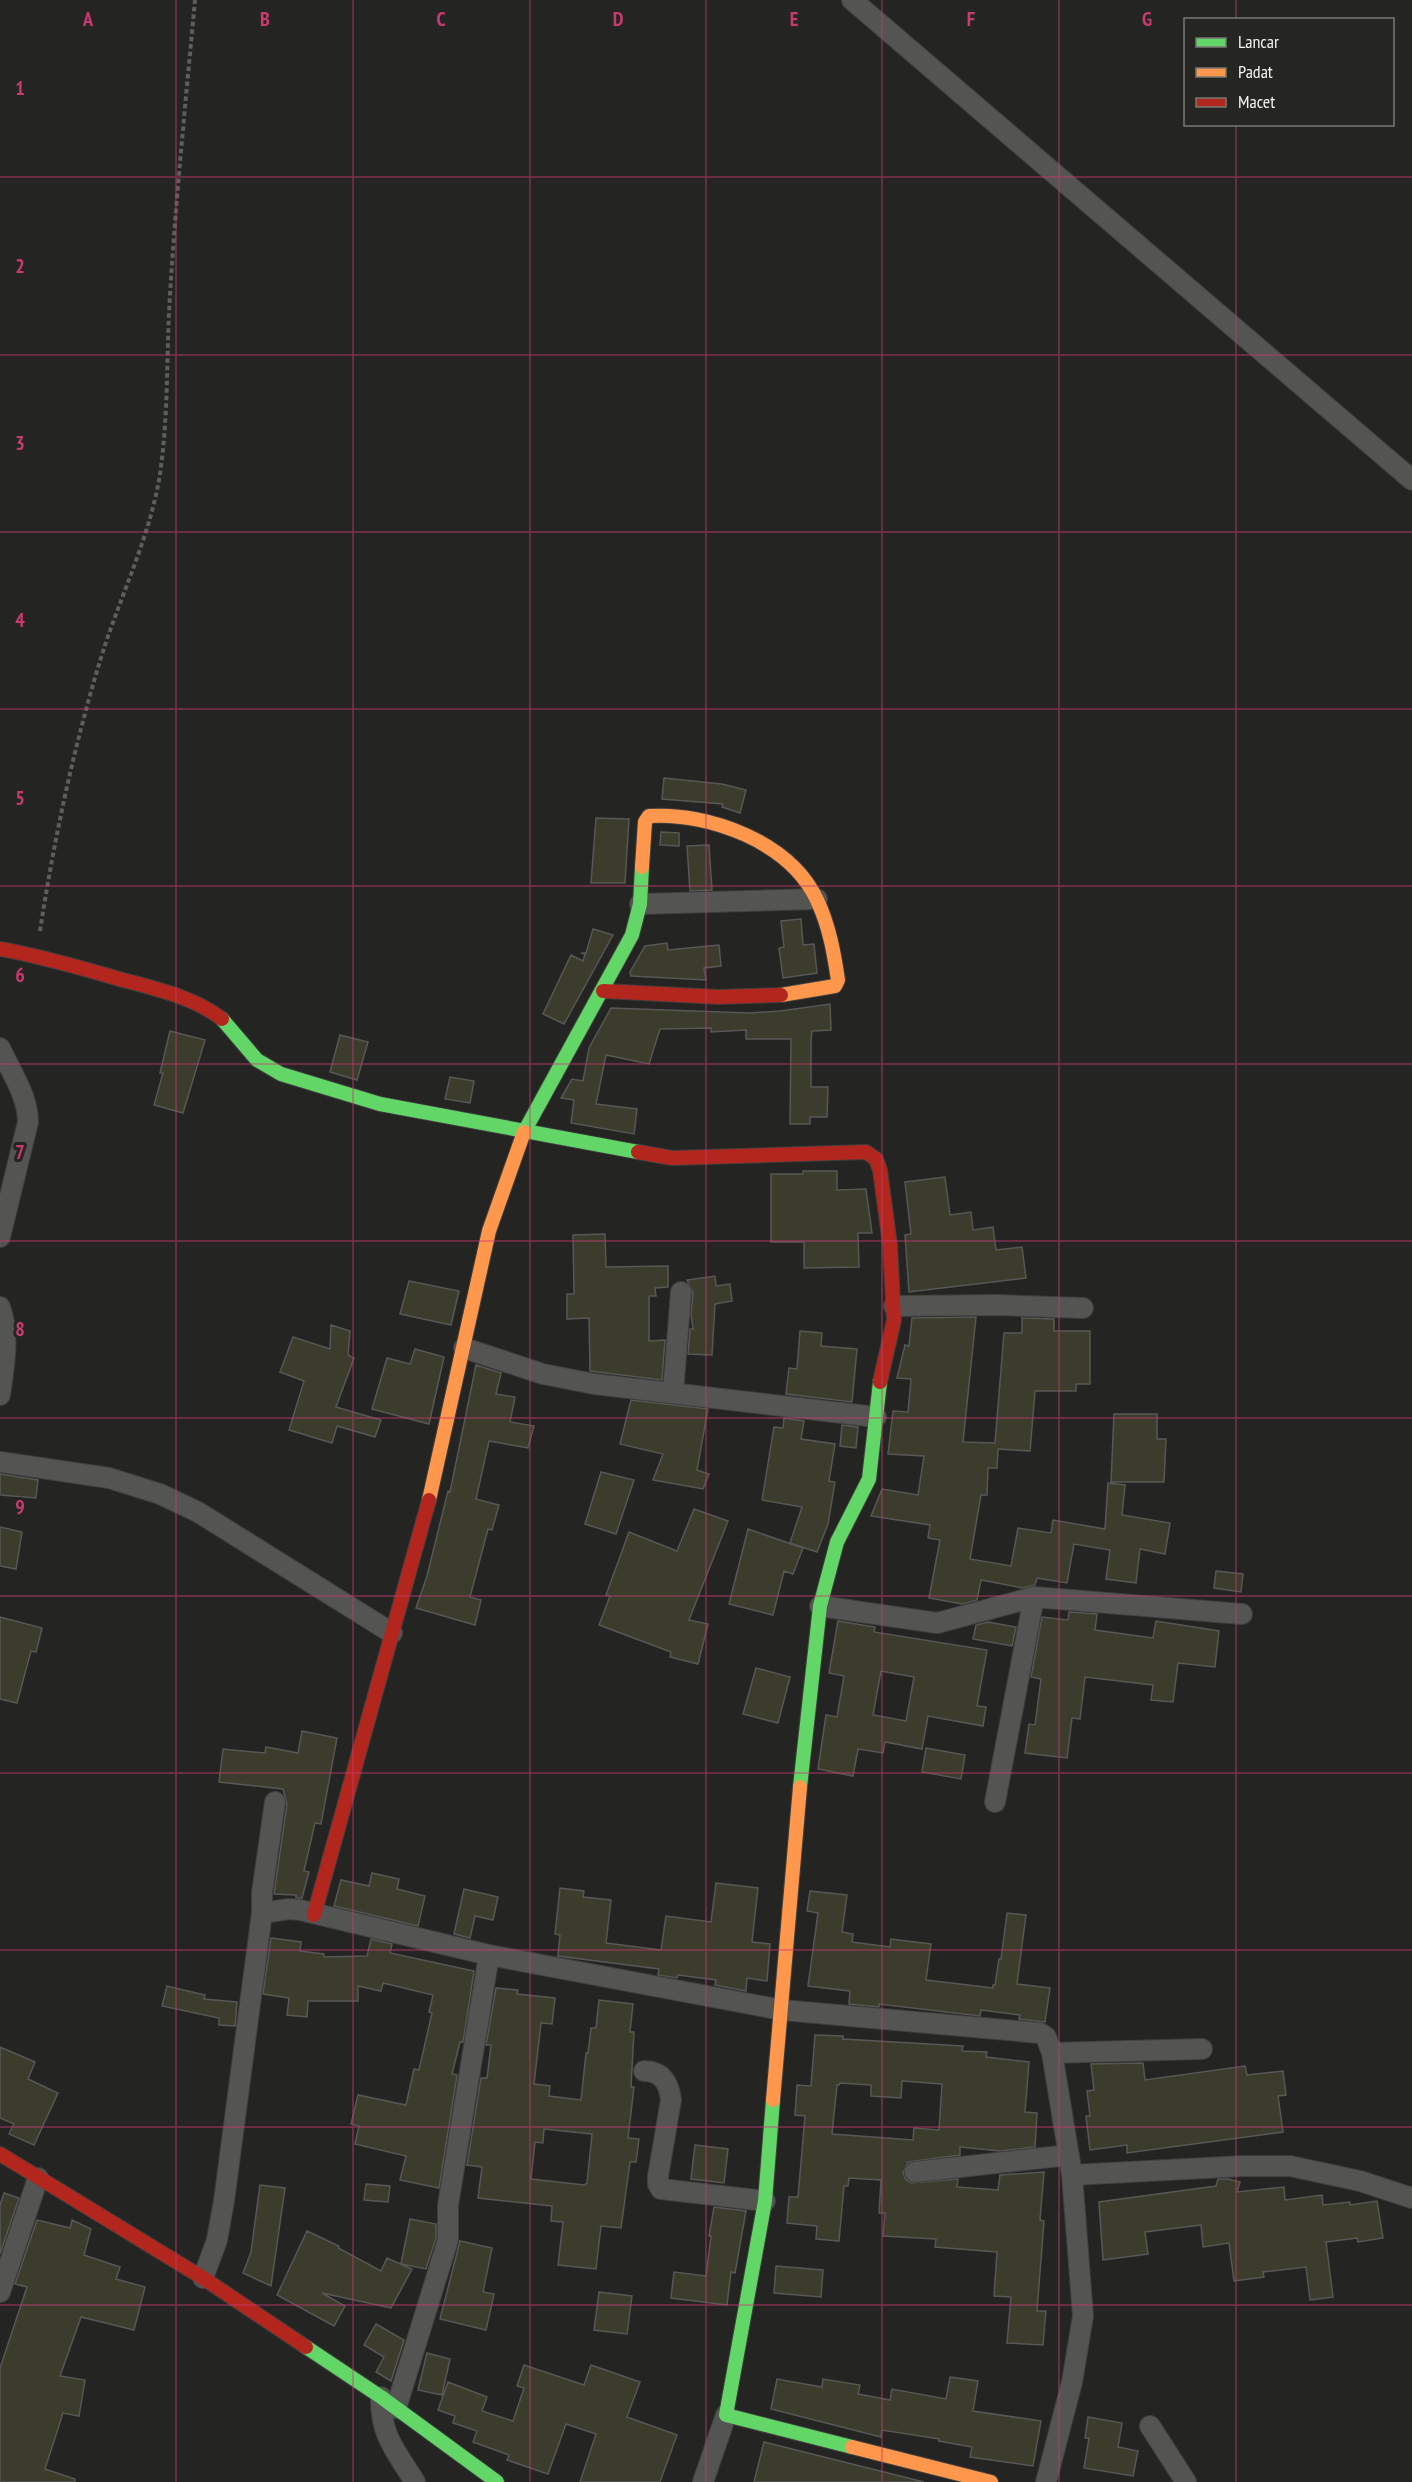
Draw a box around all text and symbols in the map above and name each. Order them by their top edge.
text: A [82,6,94,32]
text: B [260,6,270,32]
text: C [436,6,446,32]
text: D [613,6,624,32]
text: E [790,6,798,32]
text: F [967,6,975,32]
text: G [1142,6,1152,32]
legend [1184,18,1394,126]
text: Lancar [1238,30,1279,53]
text: Padat [1238,60,1273,83]
text: 1 [15,75,25,101]
text: Macet [1238,90,1275,113]
text: 2 [15,253,25,279]
text: 3 [15,430,25,456]
text: 4 [15,607,25,633]
text: 5 [15,785,25,811]
text: 6 [15,962,25,988]
text: 7 [15,1139,25,1165]
text: 8 [15,1316,25,1342]
text: 9 [15,1494,25,1520]

